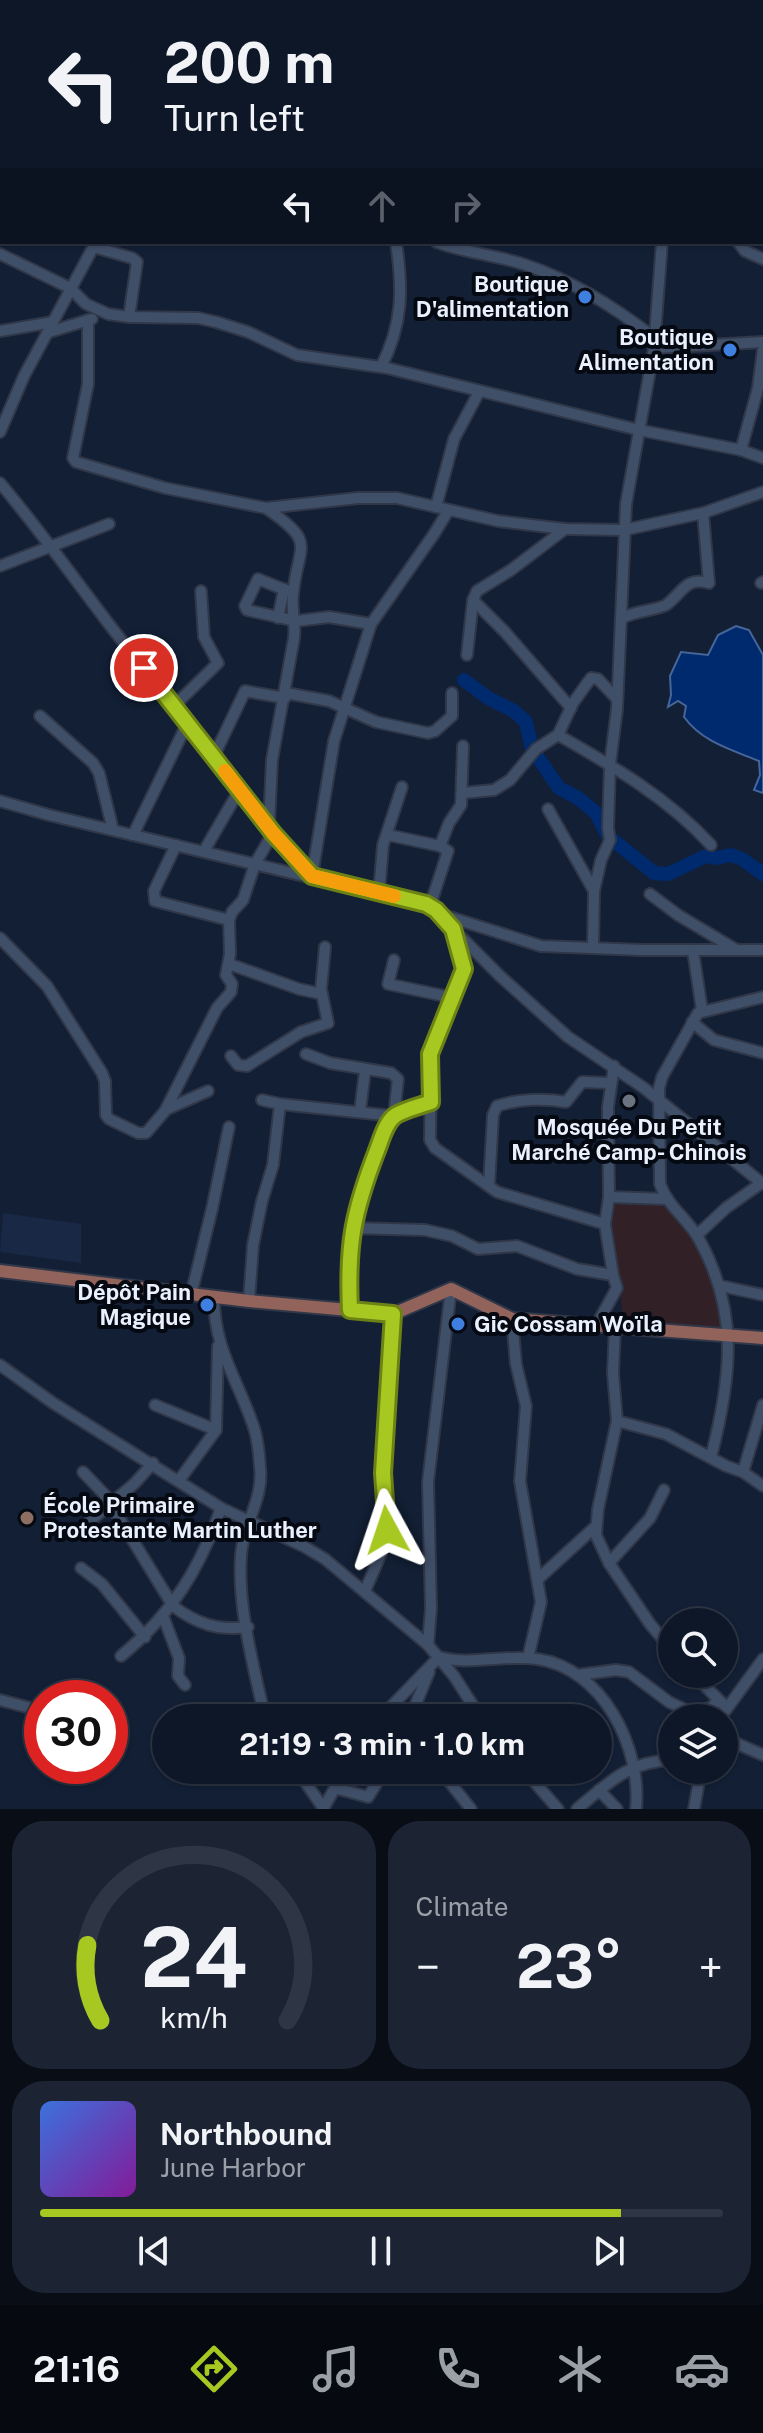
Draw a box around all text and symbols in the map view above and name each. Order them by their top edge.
text: 200 m [164,30,334,96]
icon: left [32,32,136,136]
text: Turn left [164,97,305,139]
icon: left [276,184,320,228]
icon: ahead [360,184,404,228]
icon: right [444,184,488,228]
place label: Boutique D'alimentation [416,271,569,322]
marker: Boutique D'alimentation [576,288,594,306]
place label: Boutique Alimentation [578,324,714,375]
marker: Boutique Alimentation [721,341,739,359]
pin [110,634,178,702]
icon: arrive [122,646,166,690]
marker: Mosquée Du Petit Marché Camp- Chinois [620,1092,638,1110]
place label: Mosquée Du Petit Marché Camp- Chinois [511,1114,747,1165]
place label: Dépôt Pain Magique [77,1279,191,1330]
marker: Dépôt Pain Magique [198,1296,216,1314]
place label: Gic Cossam Woïla [474,1311,663,1337]
marker: Gic Cossam Woïla [449,1315,467,1333]
position arrow [345,1488,429,1572]
place label: École Primaire Protestante Martin Luther [43,1492,317,1543]
marker: École Primaire Protestante Martin Luther [18,1509,36,1527]
map controls [658,1608,738,1784]
button: search [658,1608,738,1688]
speed limit sign: 30 [24,1680,128,1784]
button: layers [658,1704,738,1784]
text: 21:19 · 3 min · 1.0 km [239,1726,525,1762]
text: Climate [416,1891,509,1922]
text: 24 [140,1908,247,2006]
text: 23° [516,1931,622,2002]
text: − [416,1941,440,1993]
text: + [699,1941,723,1993]
text: km/h [160,2001,227,2034]
text: Northbound [160,2116,332,2152]
text: June Harbor [160,2152,306,2183]
icon: previous [132,2229,176,2273]
icon: pause [359,2229,403,2273]
icon: next [587,2229,631,2273]
icon: directions [186,2341,242,2397]
icon: music [308,2341,364,2397]
icon: phone [430,2341,486,2397]
icon: climate [552,2341,608,2397]
icon: car [674,2341,730,2397]
text: 21:16 [33,2348,120,2390]

